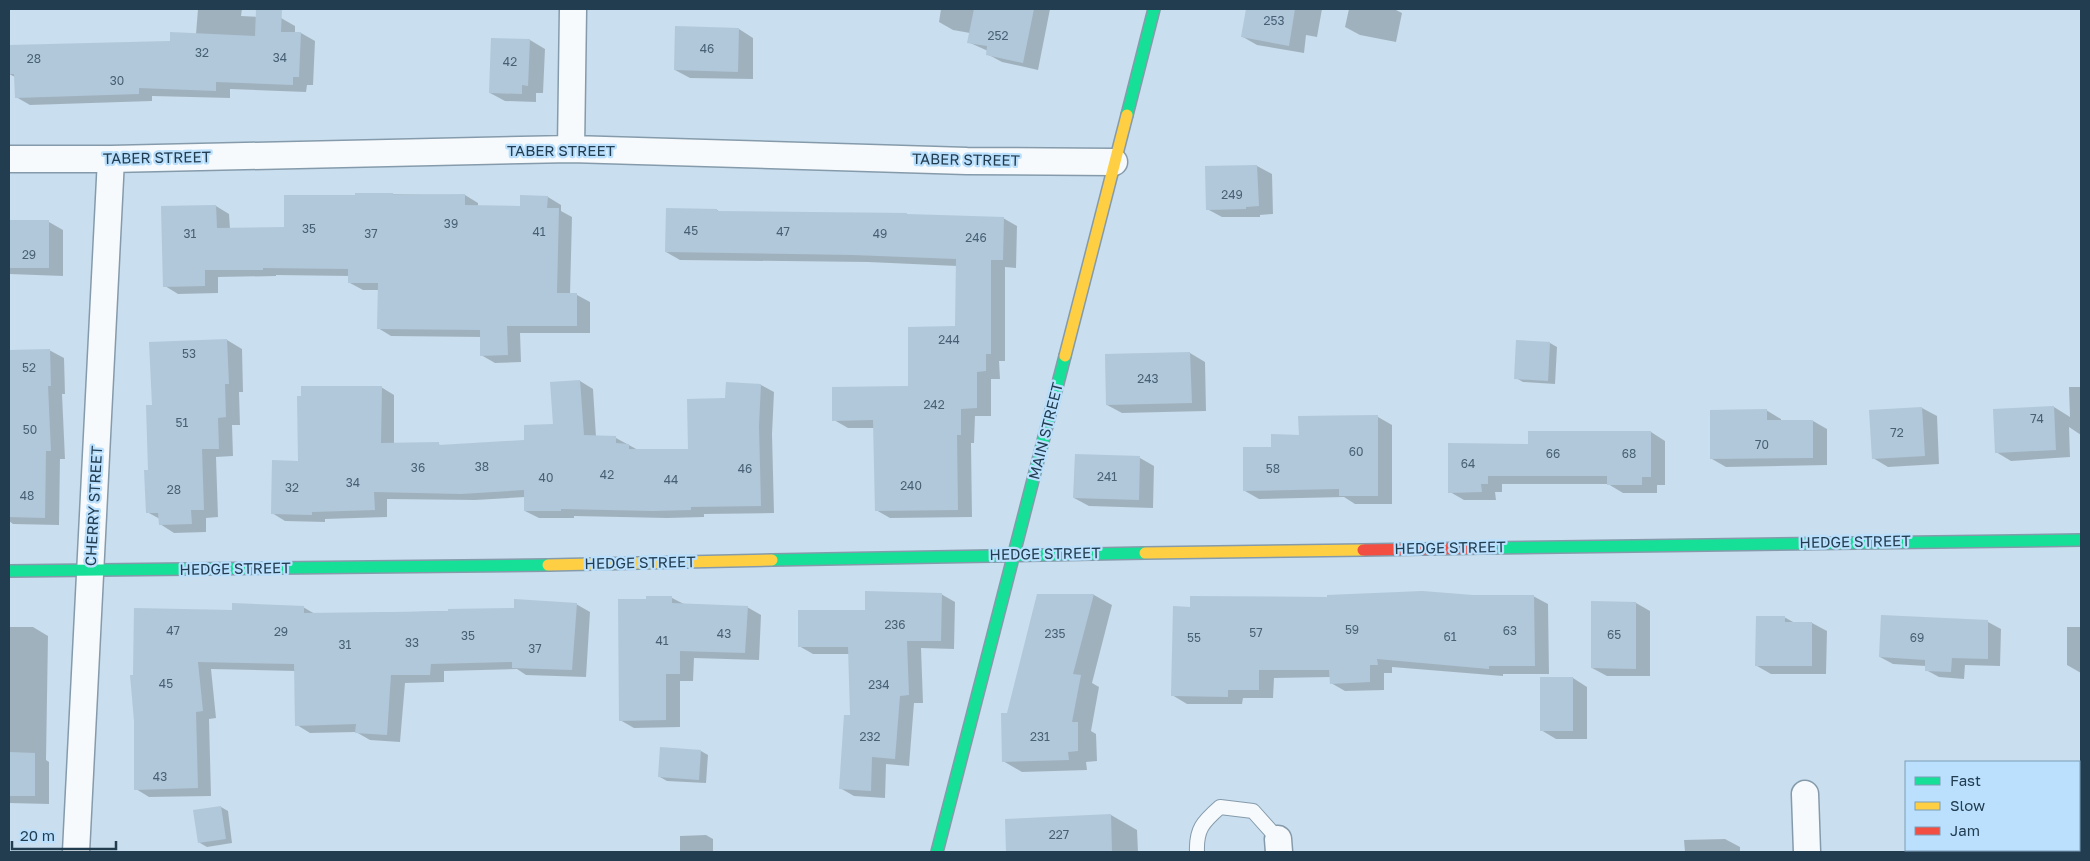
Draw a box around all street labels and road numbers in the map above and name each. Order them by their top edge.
street label: TABER STREET [507,141,615,159]
street label: TABER STREET [103,147,211,167]
street label: TABER STREET [912,149,1020,169]
street label: MAIN STREET [1024,380,1066,481]
street label: CHERRY STREET [81,445,105,567]
street label: HEDGE STREET [1799,531,1911,551]
street label: HEDGE STREET [1394,537,1506,557]
street label: HEDGE STREET [989,543,1101,563]
street label: HEDGE STREET [584,552,696,572]
street label: HEDGE STREET [179,558,291,578]

